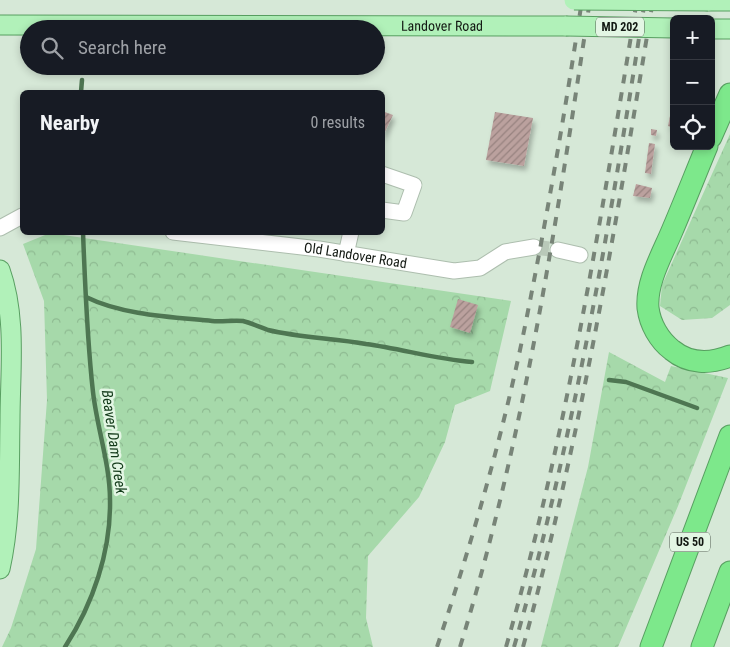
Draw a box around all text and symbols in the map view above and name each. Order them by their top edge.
map controls [670,15,715,150]
button: + [670,15,715,60]
street label: Landover Road [401,18,483,34]
road number: MD 202 [596,18,644,36]
search box [20,20,385,75]
icon: search [38,34,66,62]
text: Search here [78,36,166,59]
button: − [670,60,715,105]
button: locate [670,105,715,150]
text: Nearby [40,111,99,135]
text: 0 results [310,113,365,132]
street label: Old Landover Road [303,239,408,271]
water label: Beaver Dam Creek [98,389,130,496]
road number: US 50 [670,532,710,552]

